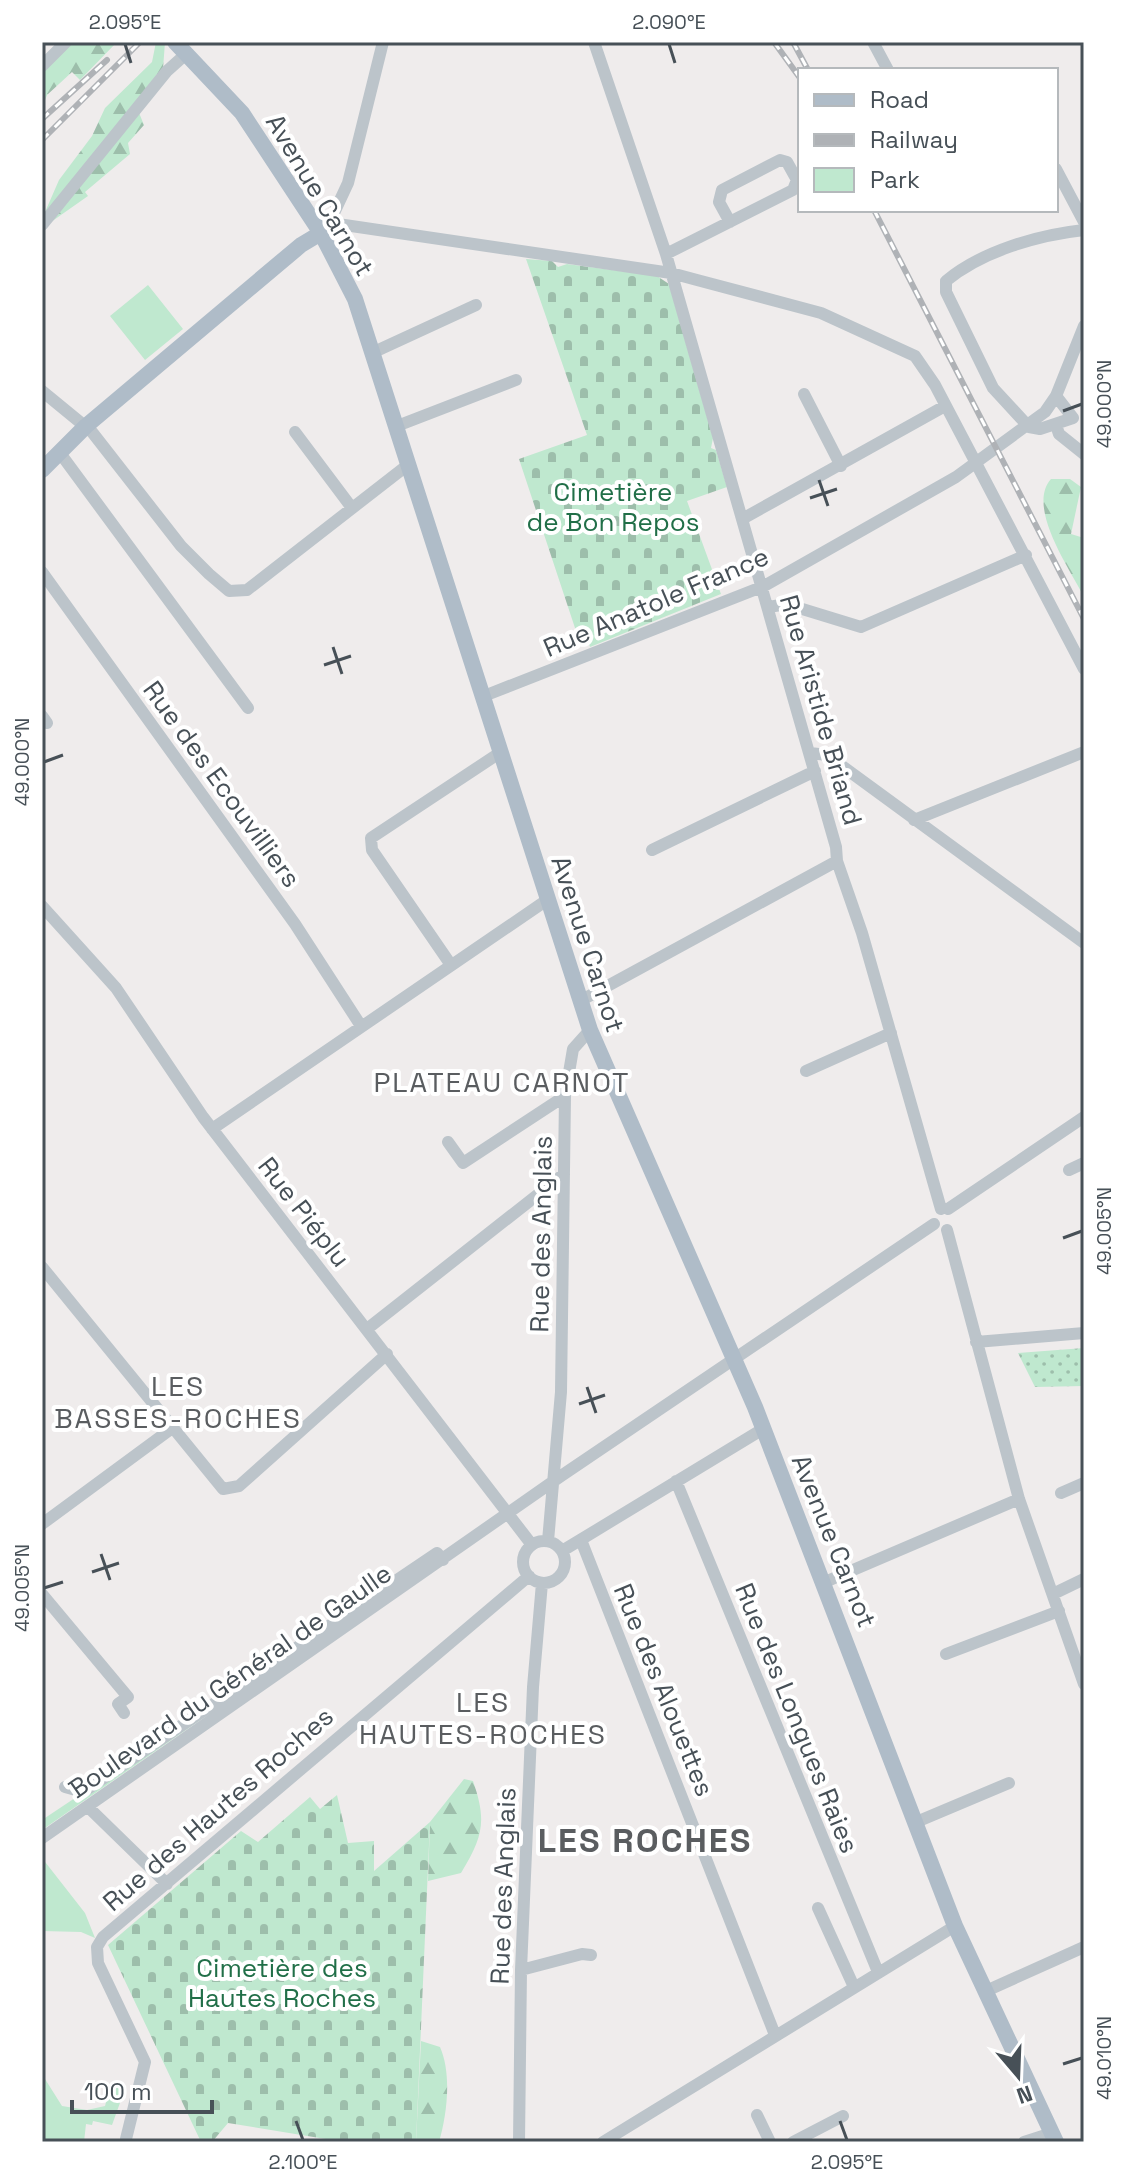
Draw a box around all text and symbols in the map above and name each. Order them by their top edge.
text: 2.095°E [89,9,161,35]
text: 2.090°E [632,9,706,35]
legend [798,68,1058,212]
text: Road [870,84,929,115]
street label: Avenue Carnot [258,108,382,282]
text: Railway [870,124,958,155]
text: Park [870,164,920,195]
text: 49.000°N [1091,360,1117,448]
park label: Cimetière de Bon Repos [526,475,700,539]
street label: Rue Anatole France [538,539,774,665]
street label: Rue Aristide Briand [772,591,870,829]
street label: Rue des Ecouvilliers [136,674,308,894]
text: 49.000°N [9,718,35,806]
street label: Avenue Carnot [543,852,633,1036]
district label: PLATEAU CARNOT [373,1064,631,1100]
street label: Rue des Anglais [522,1135,560,1333]
street label: Rue Piéplu [250,1150,358,1274]
text: 49.005°N [1091,1187,1117,1275]
district label: LES BASSES-ROCHES [54,1368,302,1436]
street label: Avenue Carnot [784,1450,884,1632]
text: 49.005°N [9,1544,35,1632]
street label: Boulevard du Général de Gaulle [62,1556,398,1806]
street label: Rue des Longues Raies [727,1578,867,1858]
street label: Rue des Alouettes [606,1579,722,1801]
district label: LES HAUTES-ROCHES [359,1684,607,1752]
street label: Rue des Hautes Roches [96,1699,340,1919]
street label: Rue des Anglais [483,1787,523,1985]
district label: LES ROCHES [538,1819,752,1862]
park label: Cimetière des Hautes Roches [188,1951,376,2015]
text: 49.010°N [1091,2016,1117,2100]
north arrow [978,2036,1058,2116]
scale bar [72,2064,212,2114]
text: 100 m [84,2076,152,2107]
text: N [1013,2079,1036,2111]
text: 2.100°E [268,2149,338,2175]
text: 2.095°E [811,2149,883,2175]

